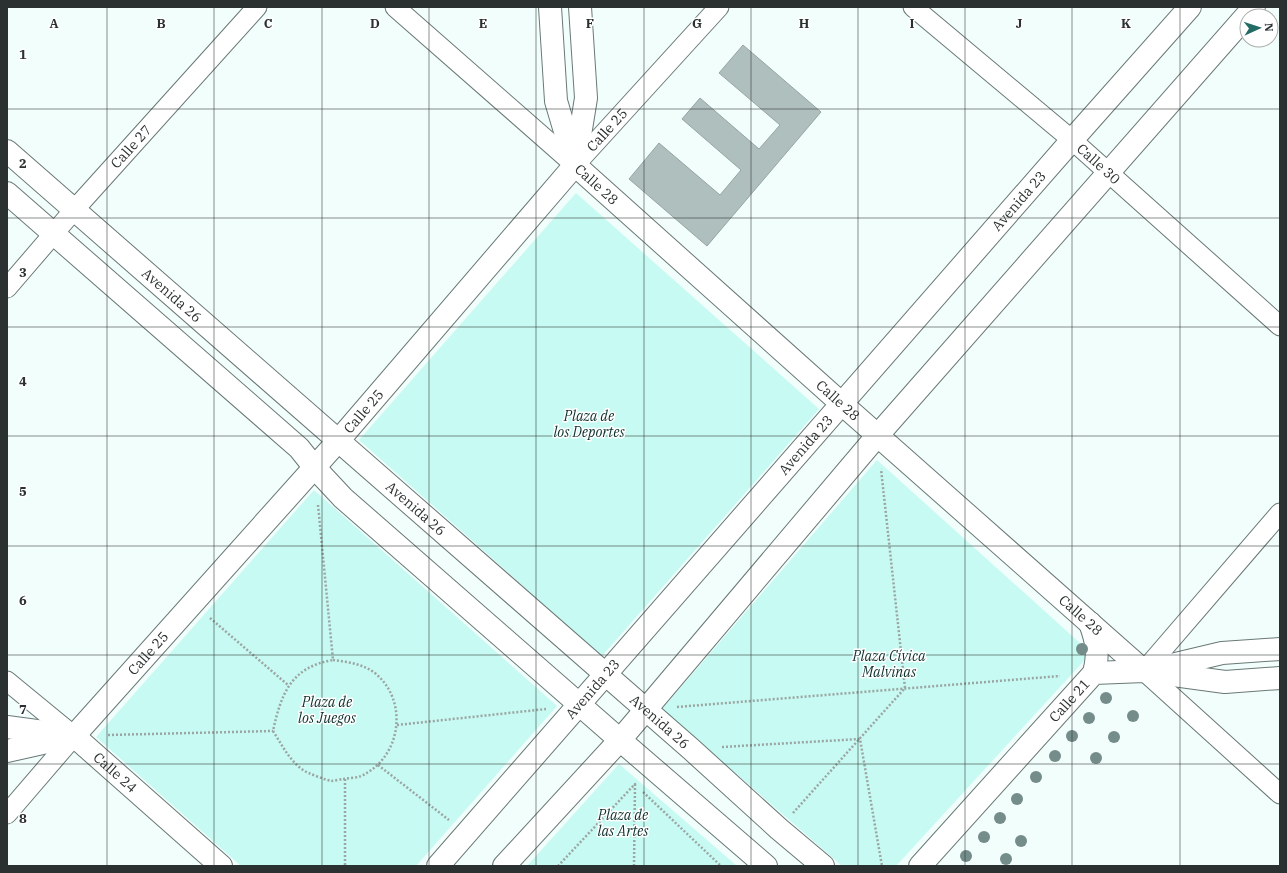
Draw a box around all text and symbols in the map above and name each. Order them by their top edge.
north arrow [1239,8,1279,48]
text: A [49,15,59,32]
text: B [156,15,166,32]
text: C [264,15,273,32]
text: D [370,15,380,32]
text: E [479,15,487,32]
text: F [586,15,594,32]
text: G [692,15,702,32]
text: H [799,15,810,32]
text: I [910,15,915,32]
text: J [1016,15,1023,32]
text: K [1121,15,1131,32]
text: N [1262,23,1276,32]
text: 1 [19,46,27,63]
street label: Calle 25 [583,104,631,155]
street label: Calle 27 [107,121,155,172]
street label: Calle 30 [1073,140,1124,188]
text: 2 [19,155,27,172]
street label: Calle 28 [571,160,622,209]
street label: Avenida 23 [988,167,1050,235]
text: 3 [19,264,27,281]
street label: Avenida 26 [138,264,206,326]
text: 4 [19,373,27,390]
street label: Calle 28 [812,376,864,425]
street label: Calle 25 [340,386,387,437]
park label: Plaza de los Deportes [553,407,625,441]
street label: Avenida 23 [775,411,837,479]
street label: Avenida 26 [382,477,449,539]
text: 5 [19,483,27,500]
street label: Calle 28 [1055,591,1106,639]
text: 6 [19,592,27,609]
street label: Calle 25 [124,628,172,679]
park label: Plaza Cívica Malvinas [851,647,926,681]
street label: Avenida 23 [562,655,624,723]
street label: Calle 21 [1045,675,1094,726]
street label: Avenida 26 [626,691,693,753]
park label: Plaza de los Juegos [298,693,357,727]
text: 7 [19,701,27,718]
street label: Calle 24 [90,748,141,797]
park label: Plaza de las Artes [597,806,649,840]
text: 8 [19,810,27,827]

